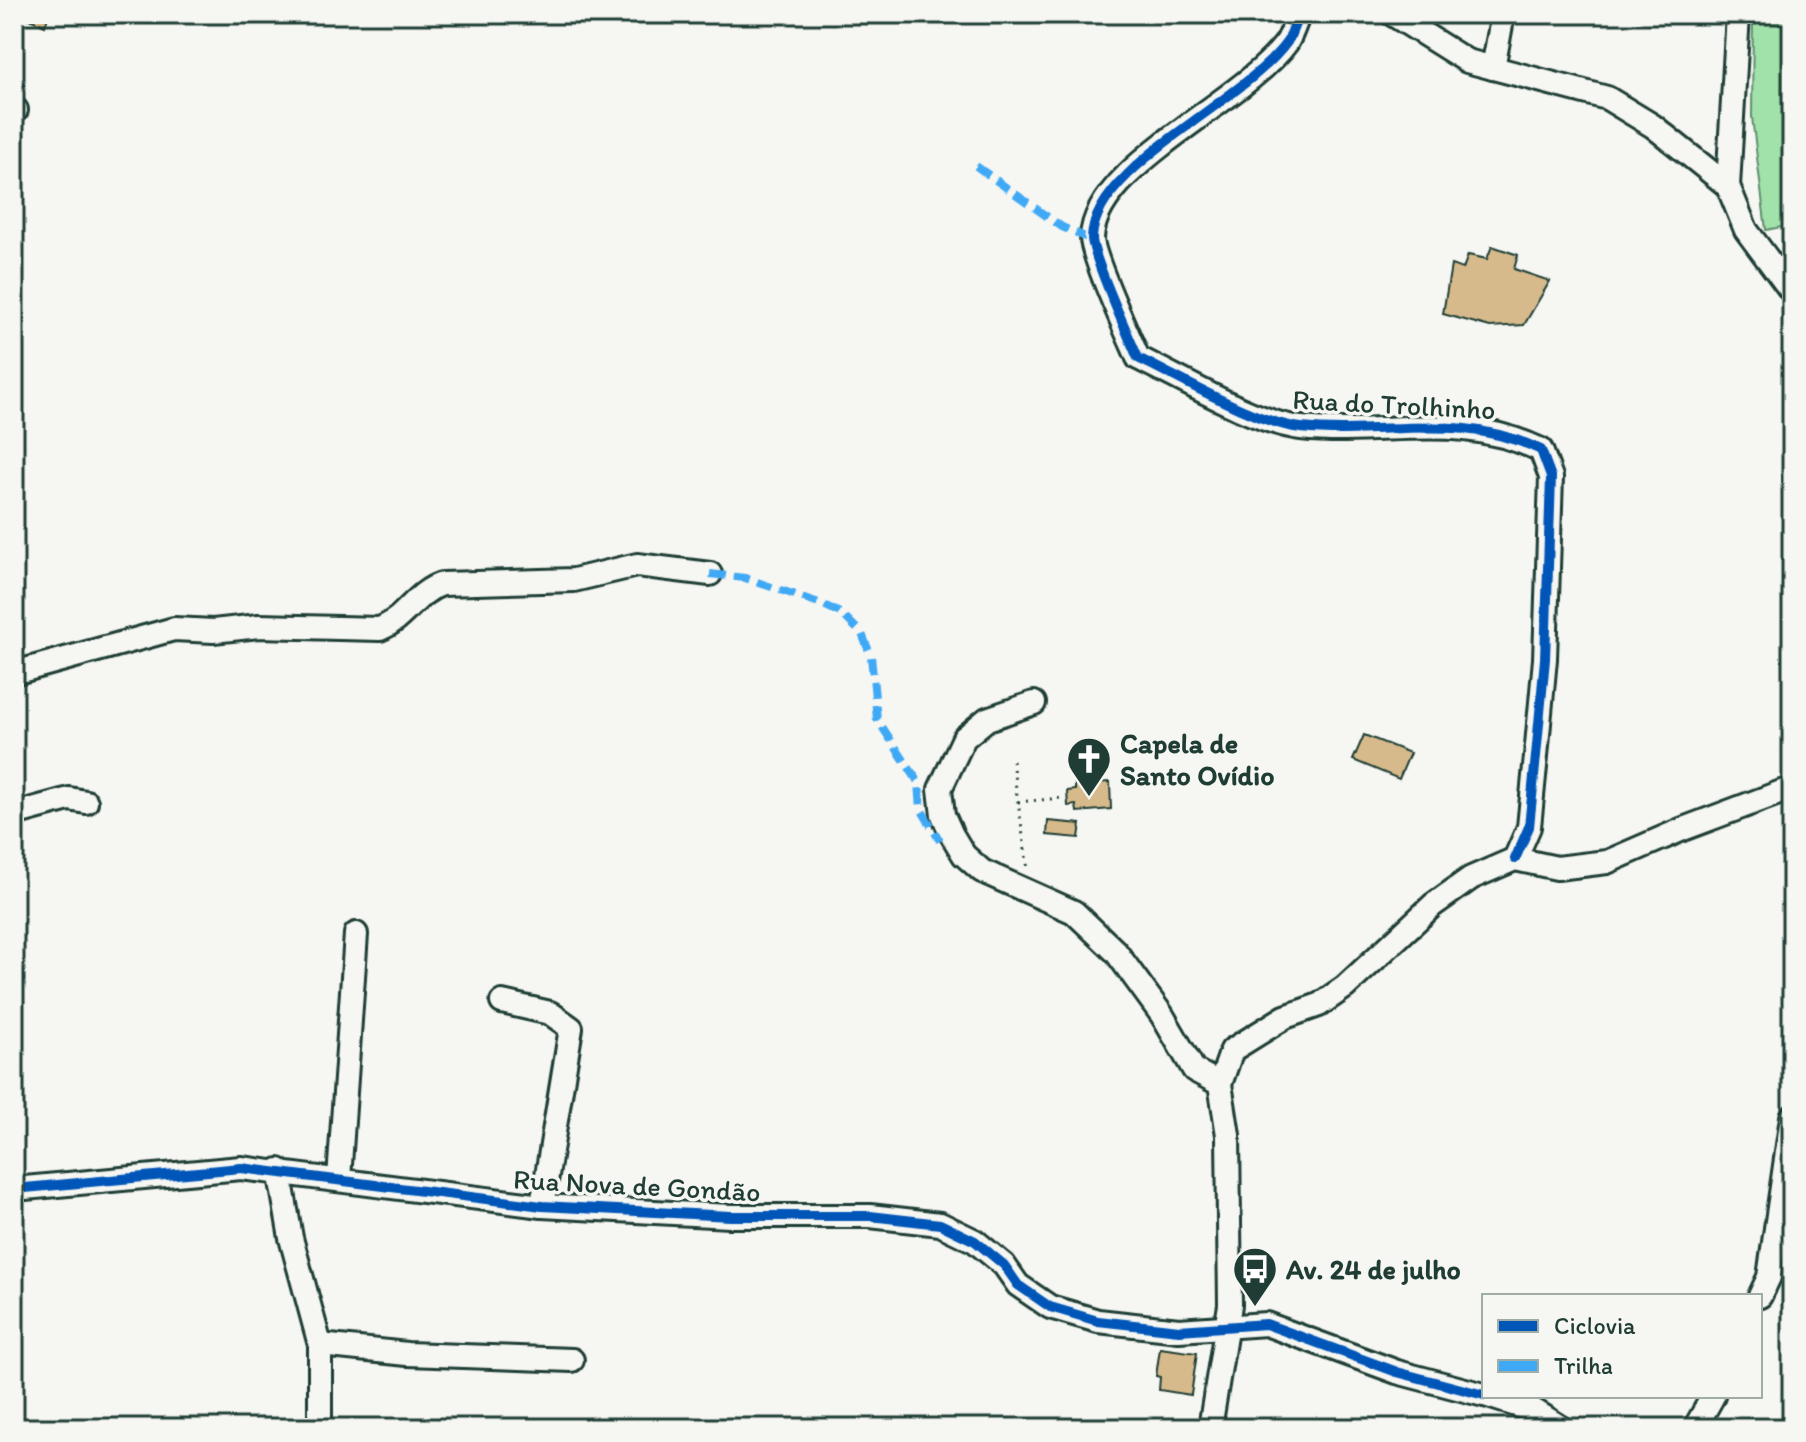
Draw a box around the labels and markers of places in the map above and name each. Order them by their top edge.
place label: Capela de Santo Ovídio [1120,726,1274,792]
church icon: Capela de Santo Ovídio [1065,735,1113,798]
bus stop icon: Av. 24 de julho [1231,1245,1279,1308]
place label: Av. 24 de julho [1285,1252,1461,1286]

